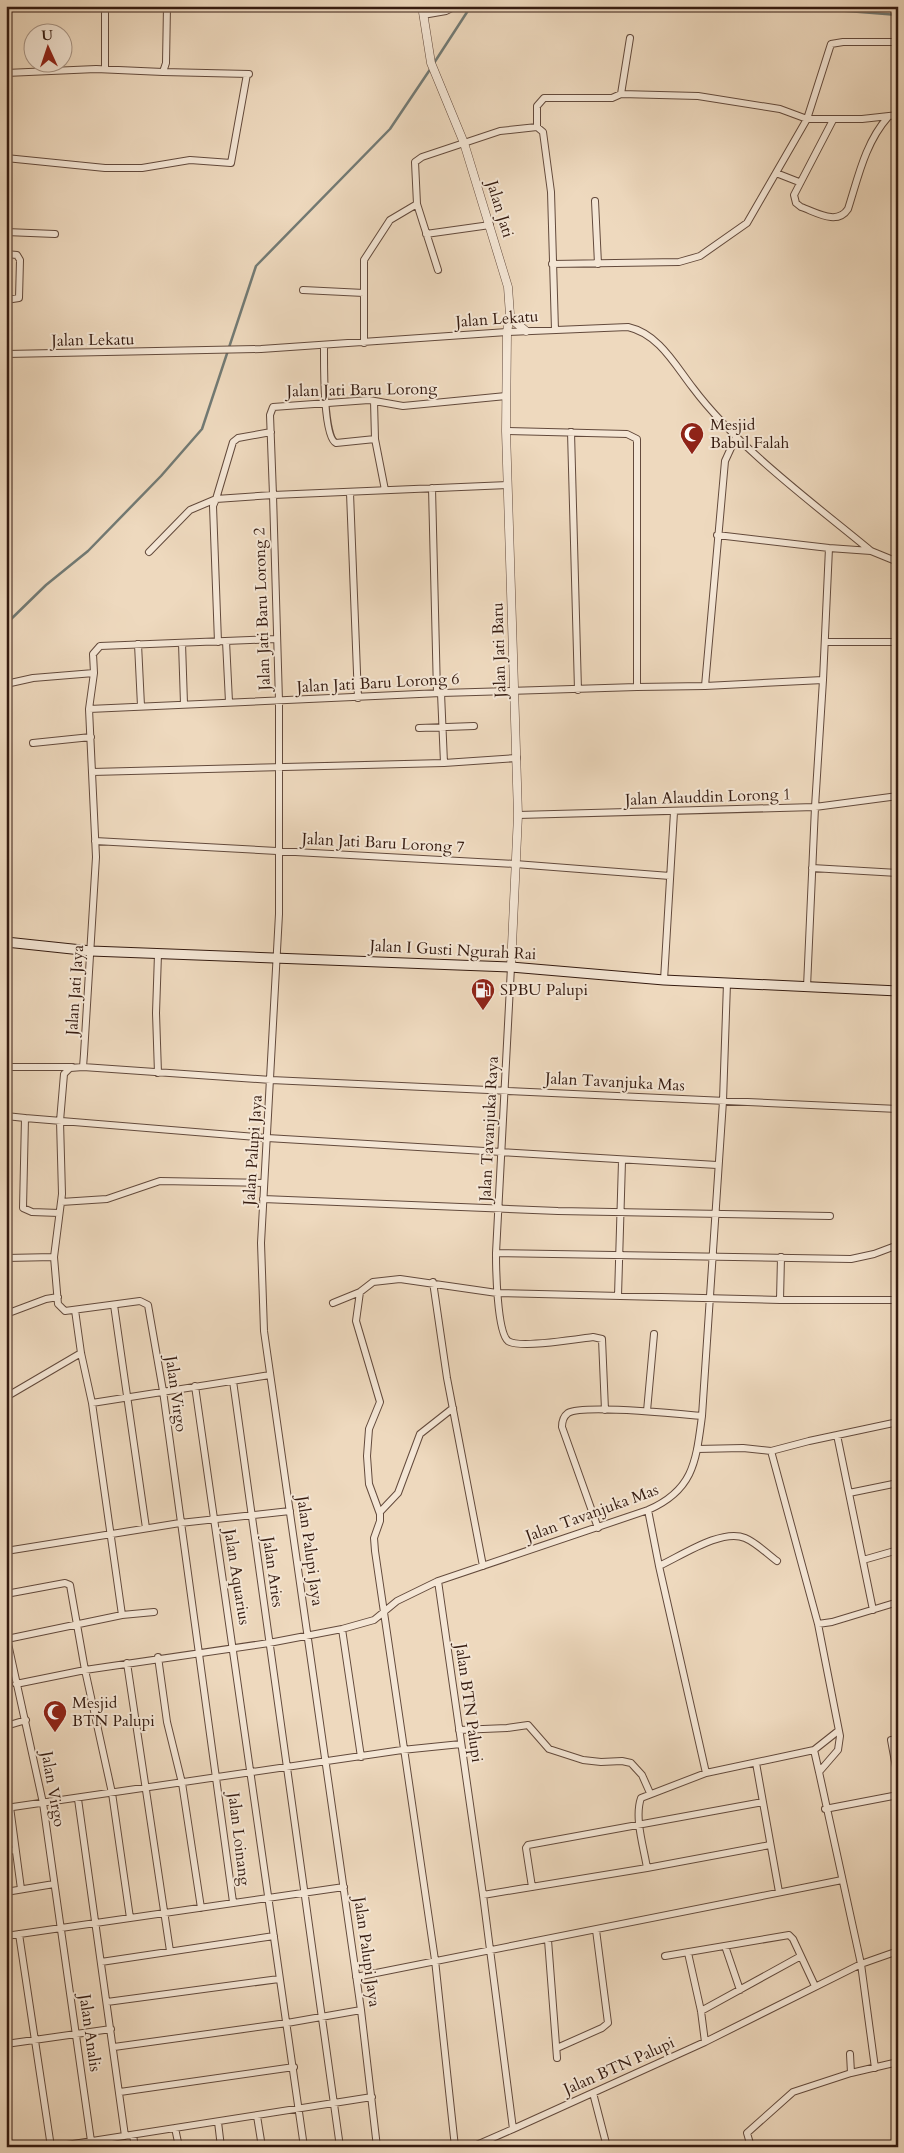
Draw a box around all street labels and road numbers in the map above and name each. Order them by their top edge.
street label: Jalan Jati [480,176,519,241]
street label: Jalan Lekatu [453,305,539,333]
street label: Jalan Lekatu [49,328,135,352]
street label: Jalan Jati Baru Lorong [285,378,437,402]
street label: Jalan Jati Baru Lorong 2 [248,527,276,693]
street label: Jalan Jati Baru [486,602,512,700]
street label: Jalan Jati Baru Lorong 6 [294,668,460,698]
street label: Jalan Alauddin Lorong 1 [623,783,791,811]
street label: Jalan Jati Baru Lorong 7 [299,828,465,858]
street label: Jalan I Gusti Ngurah Rai [367,935,537,965]
street label: Jalan Jati Jaya [61,944,89,1038]
street label: Jalan Tavanjuka Raya [474,1056,504,1204]
street label: Jalan Tavanjuka Mas [543,1067,685,1097]
street label: Jalan Palupi Jaya [238,1094,268,1208]
street label: Jalan Virgo [160,1353,192,1434]
street label: Jalan Tavanjuka Mas [521,1479,661,1548]
street label: Jalan Palupi Jaya [291,1493,329,1608]
street label: Jalan Aquarius [218,1525,255,1627]
street label: Jalan Aries [257,1533,289,1609]
street label: Jalan BTN Palupi [450,1640,488,1764]
street label: Jalan Virgo [35,1747,71,1829]
street label: Jalan Loinang [222,1789,256,1887]
street label: Jalan Palupi Jaya [348,1894,386,2009]
street label: Jalan Analis [73,1991,106,2073]
street label: Jalan BTN Palupi [558,2031,679,2101]

